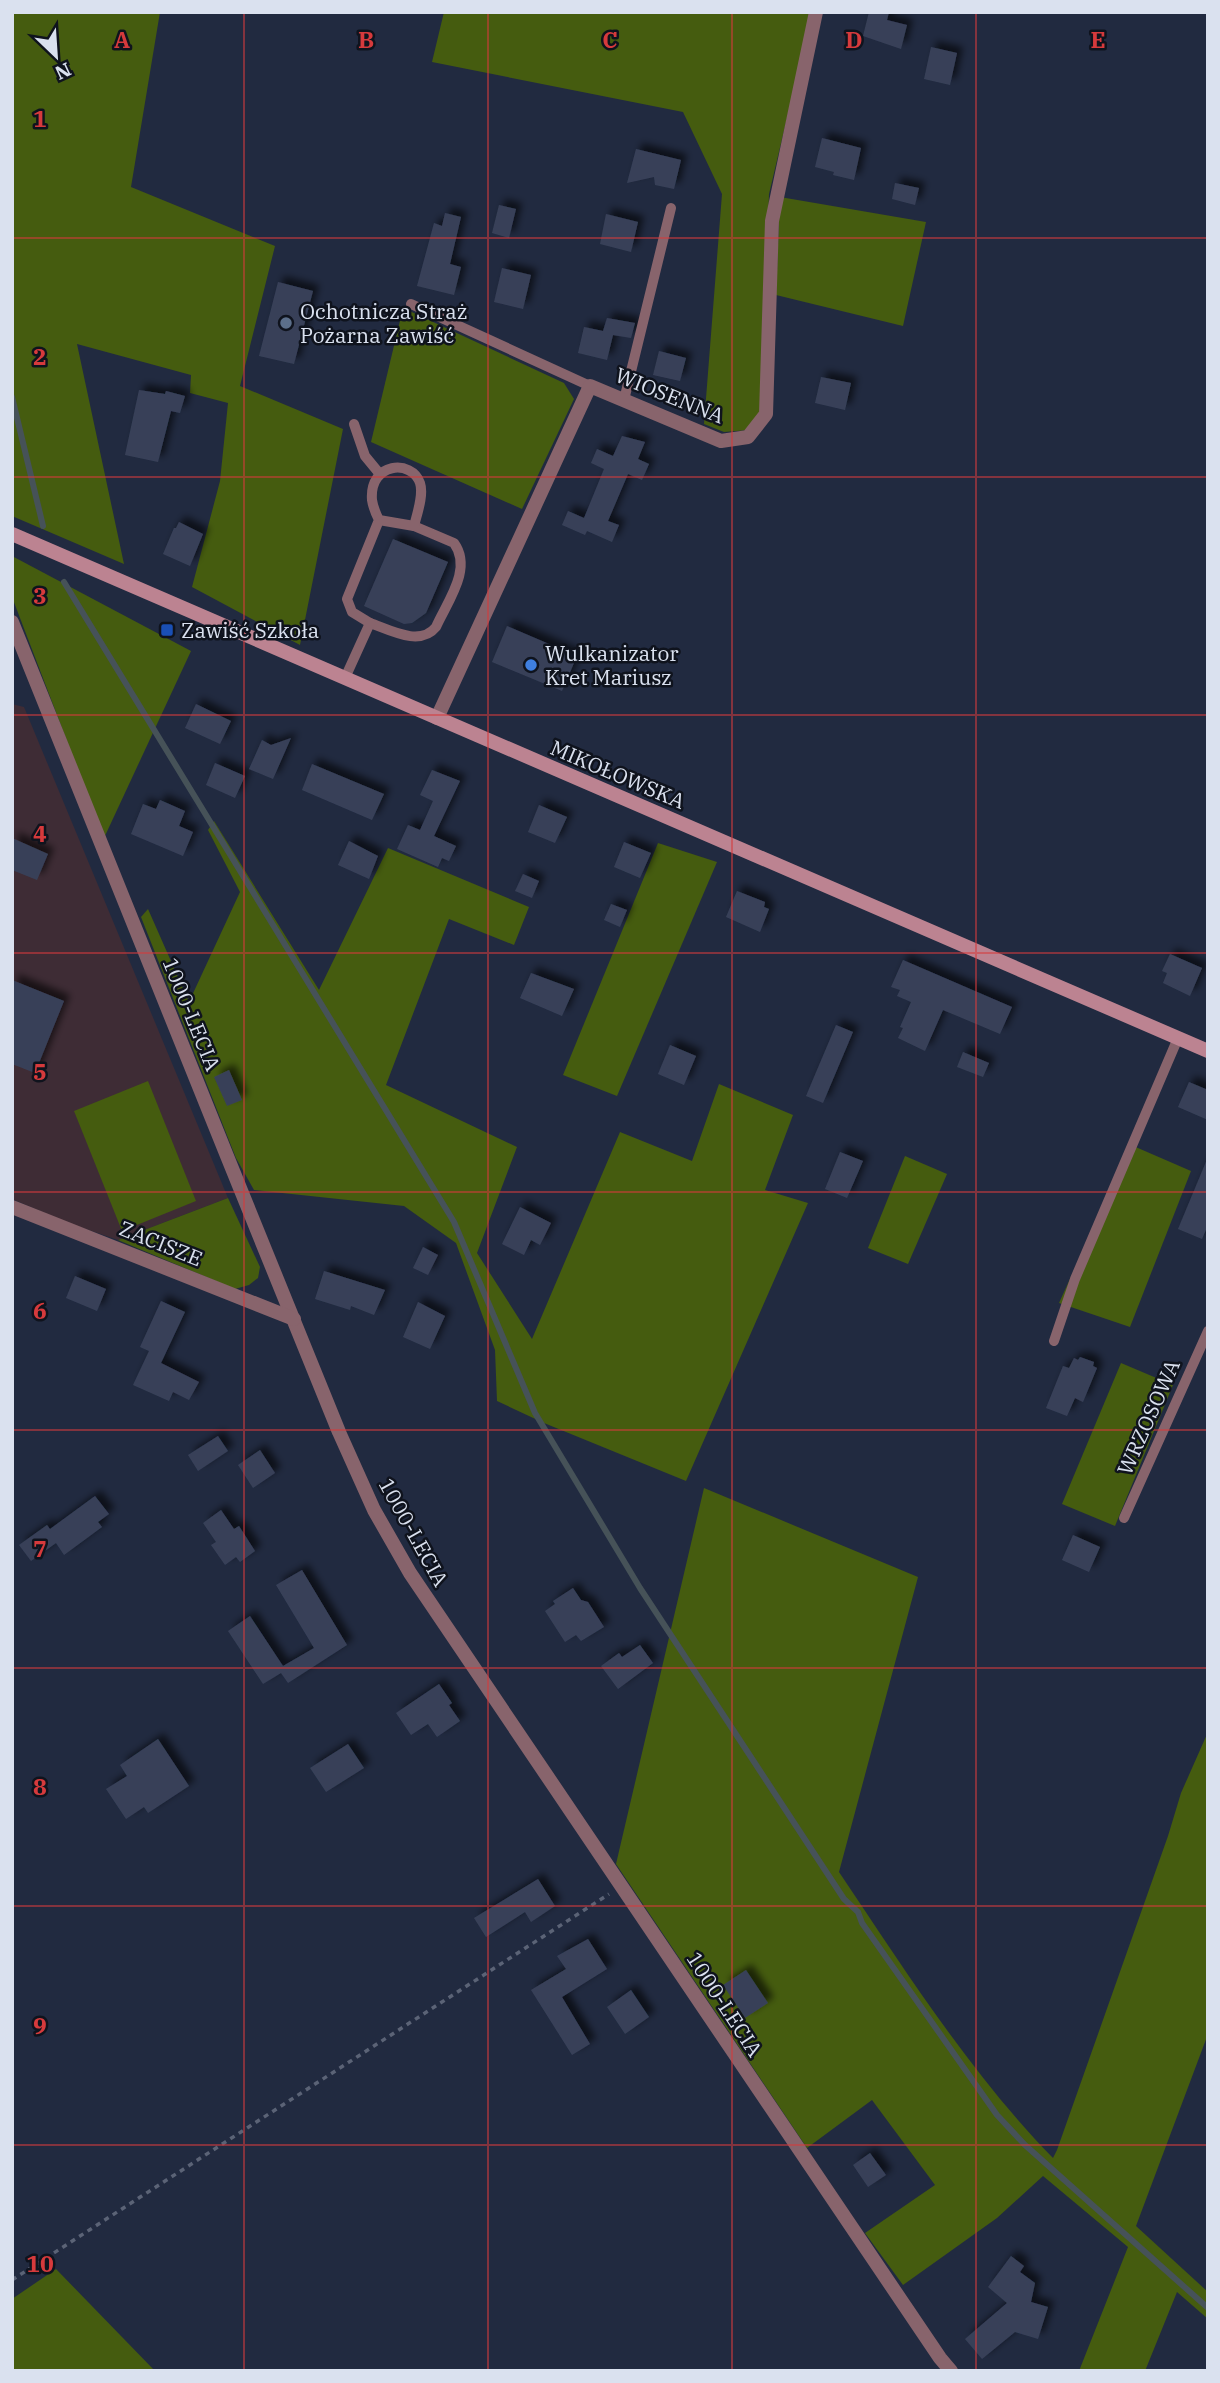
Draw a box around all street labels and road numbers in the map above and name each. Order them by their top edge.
street label: WIOSENNA [611,360,729,430]
street label: MIKOŁOWSKA [546,733,690,815]
street label: 1000-LECIA [157,953,228,1075]
street label: ZACISZE [115,1214,207,1272]
street label: WRZOSOWA [1110,1354,1186,1479]
street label: 1000-LECIA [373,1473,456,1592]
street label: 1000-LECIA [681,1946,770,2062]

